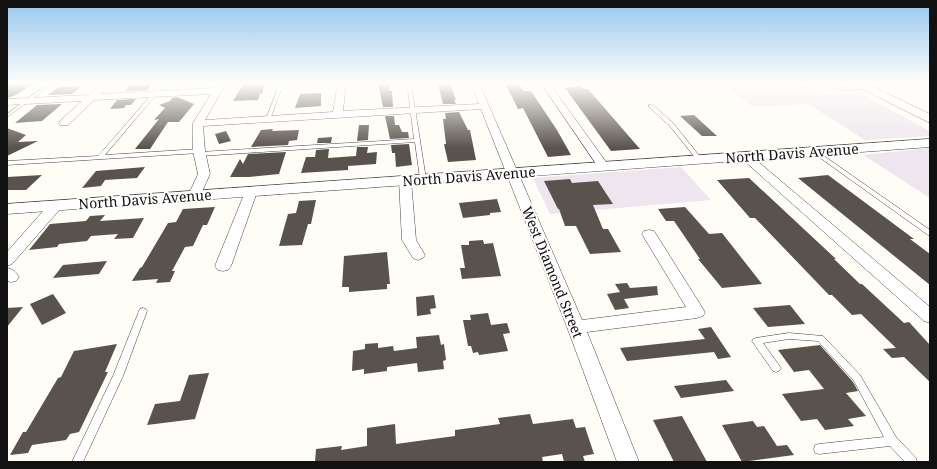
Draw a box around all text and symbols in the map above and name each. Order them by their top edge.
street label: North Davis Avenue [725,139,859,167]
street label: North Davis Avenue [402,162,536,190]
street label: North Davis Avenue [78,185,212,213]
street label: West Diamond Street [518,203,588,341]

